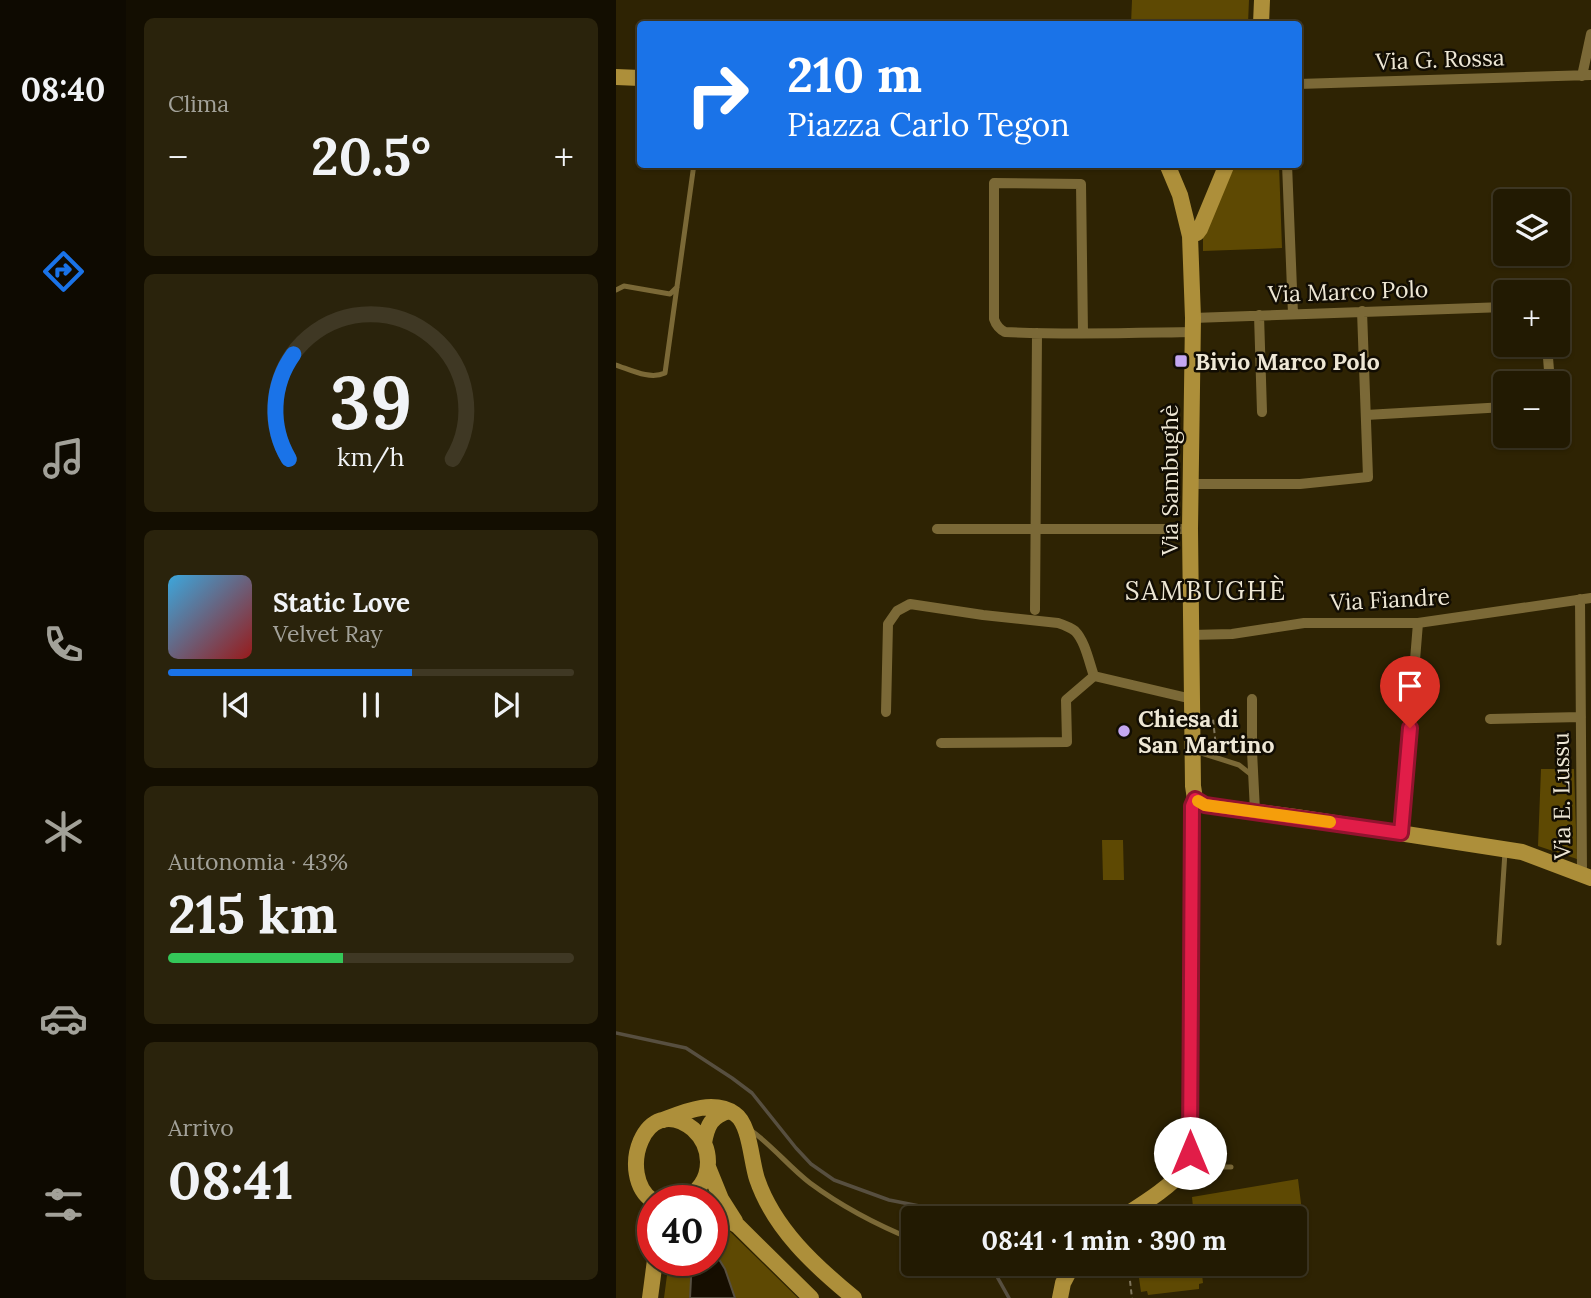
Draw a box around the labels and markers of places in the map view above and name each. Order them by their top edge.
place label: Bivio Marco Polo [1195,347,1380,376]
marker: Bivio Marco Polo [1173,353,1189,369]
pin [1380,656,1440,728]
place label: Chiesa di San Martino [1138,704,1275,759]
marker: Chiesa di San Martino [1116,723,1132,739]

